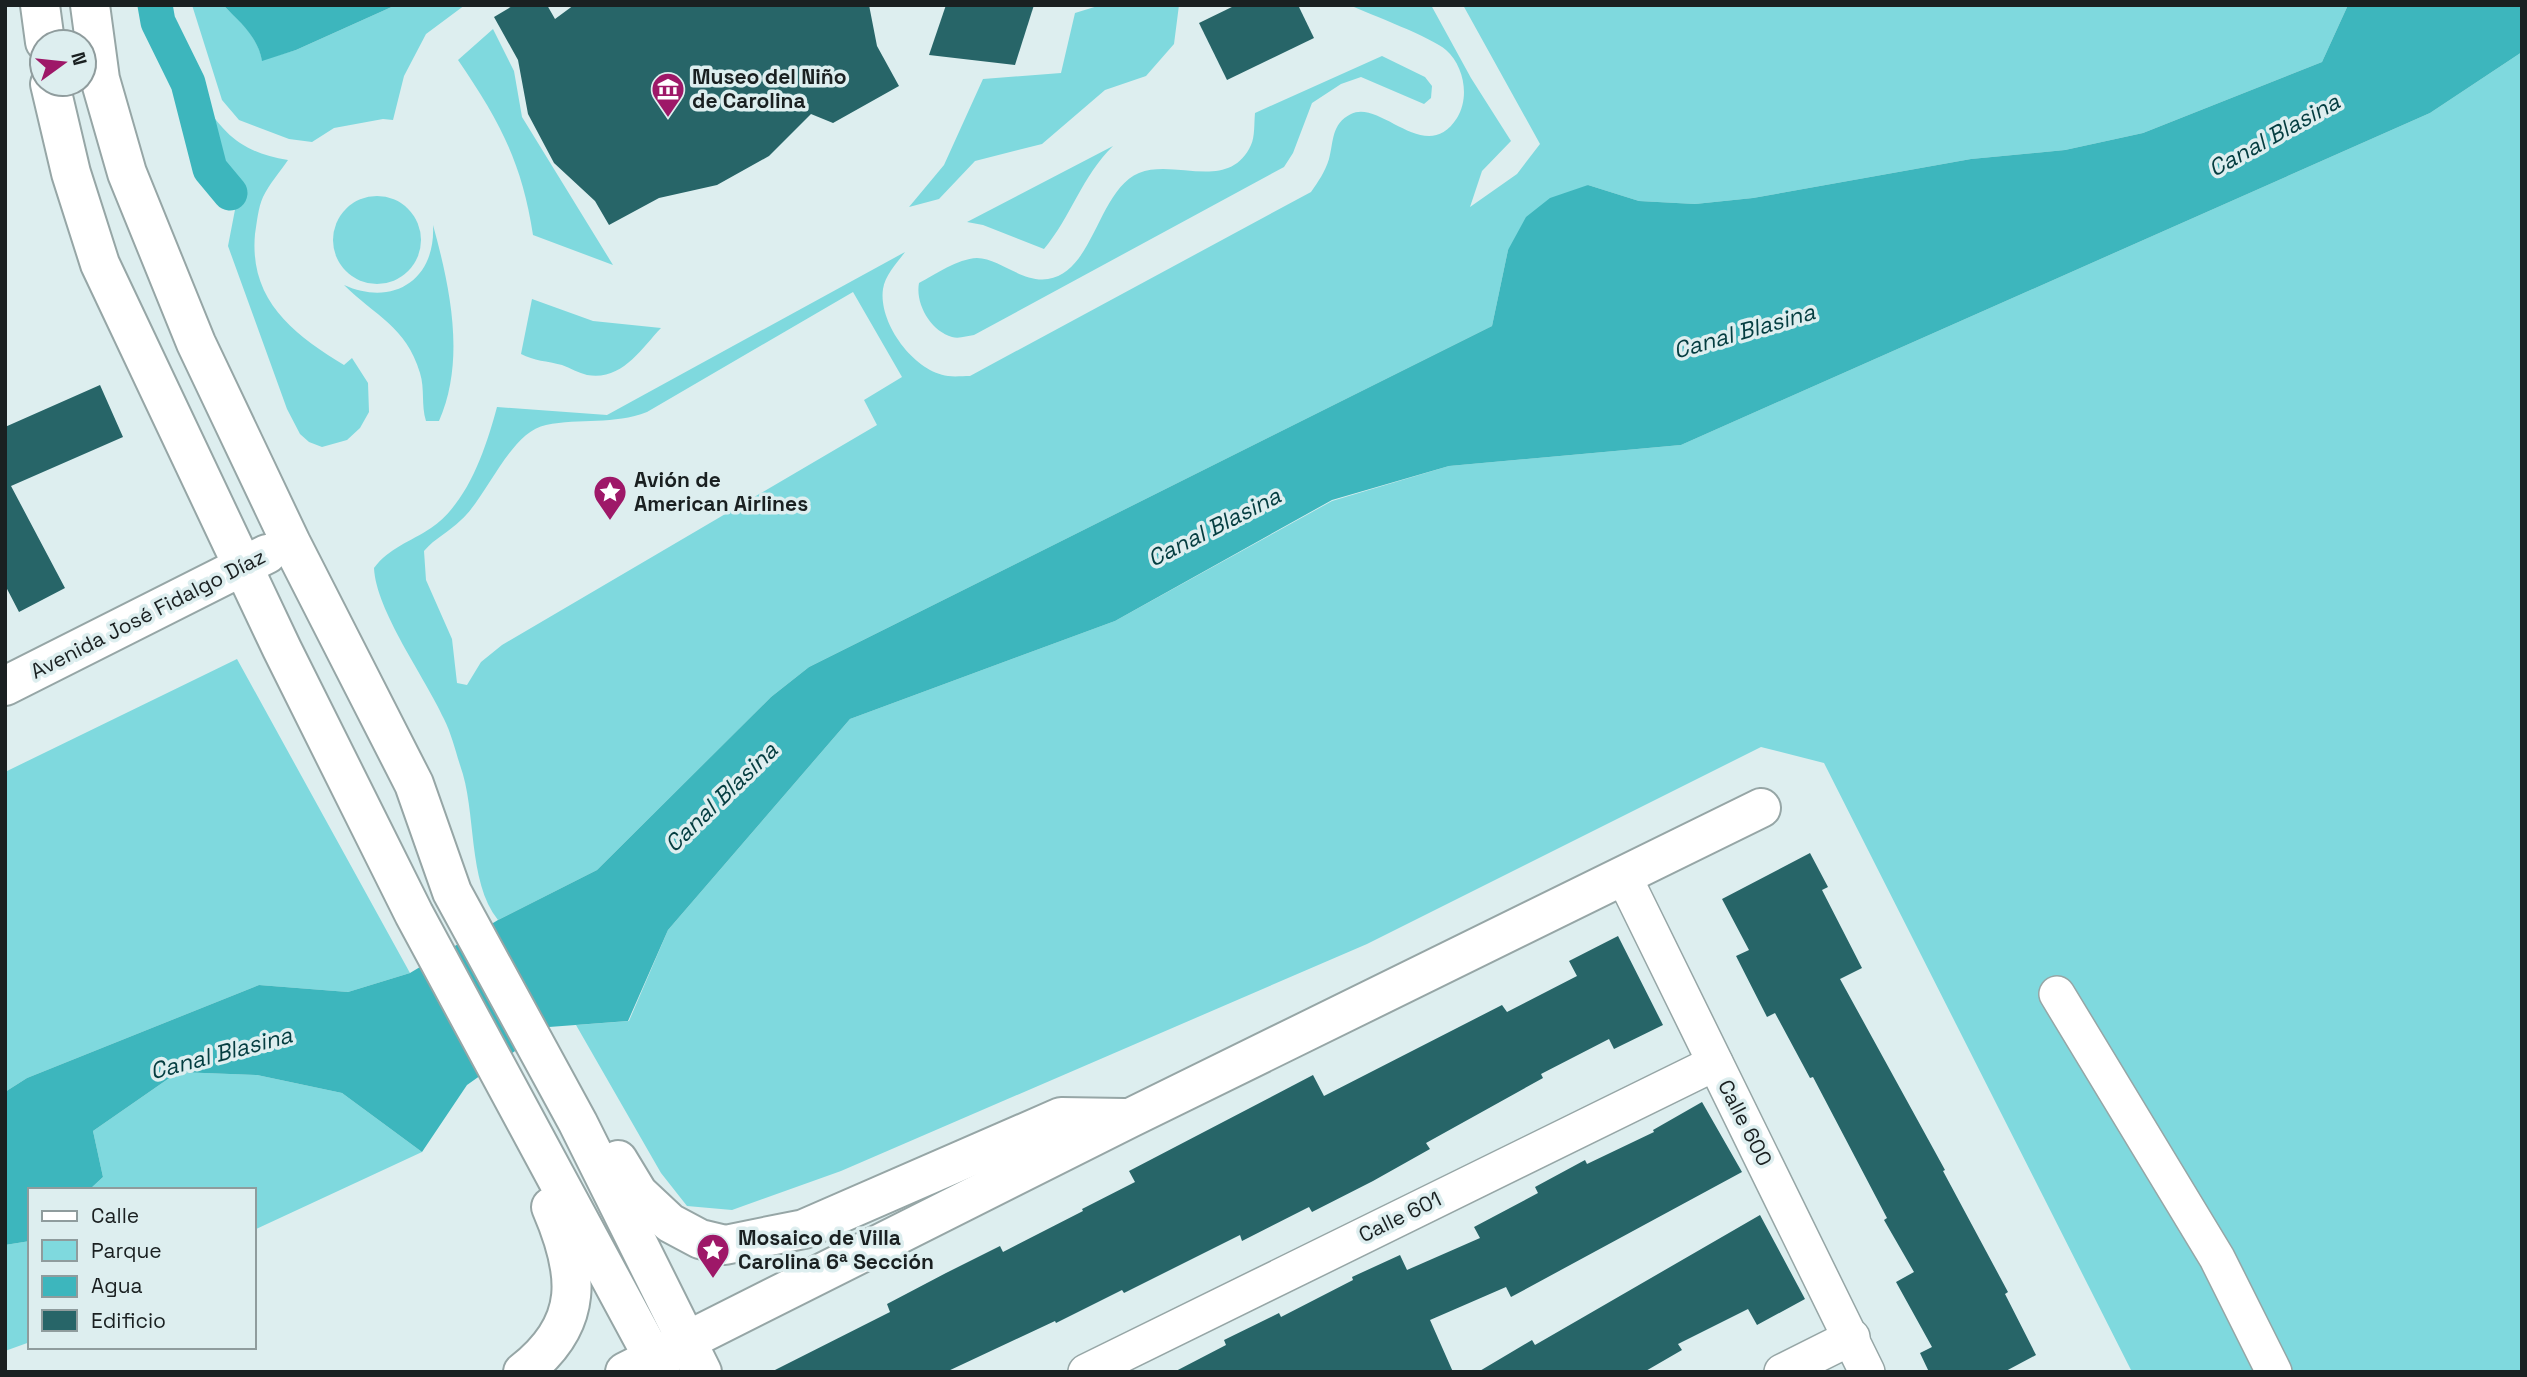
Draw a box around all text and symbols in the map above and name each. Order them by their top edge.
north arrow [28,28,98,98]
text: N [65,49,93,68]
place label: Museo del Niño de Carolina [692,63,847,114]
museum icon: Museo del Niño de Carolina [649,70,687,119]
water label: Canal Blasina [2203,86,2346,183]
water label: Canal Blasina [1670,296,1819,366]
place label: Avión de American Airlines [634,466,808,517]
place icon: Avión de American Airlines [591,473,629,522]
water label: Canal Blasina [1142,480,1287,573]
street label: Avenida José Fidalgo Díaz [26,542,270,685]
water label: Canal Blasina [658,735,784,858]
water label: Canal Blasina [147,1019,296,1086]
street label: Calle 600 [1712,1075,1779,1171]
street label: Calle 601 [1354,1185,1446,1248]
legend [28,1188,256,1349]
text: Calle [91,1202,139,1229]
place label: Mosaico de Villa Carolina 6ª Sección [738,1224,934,1275]
place icon: Mosaico de Villa Carolina 6ª Sección [694,1231,732,1280]
text: Parque [91,1237,162,1264]
text: Agua [91,1272,143,1299]
text: Edificio [91,1307,166,1334]

